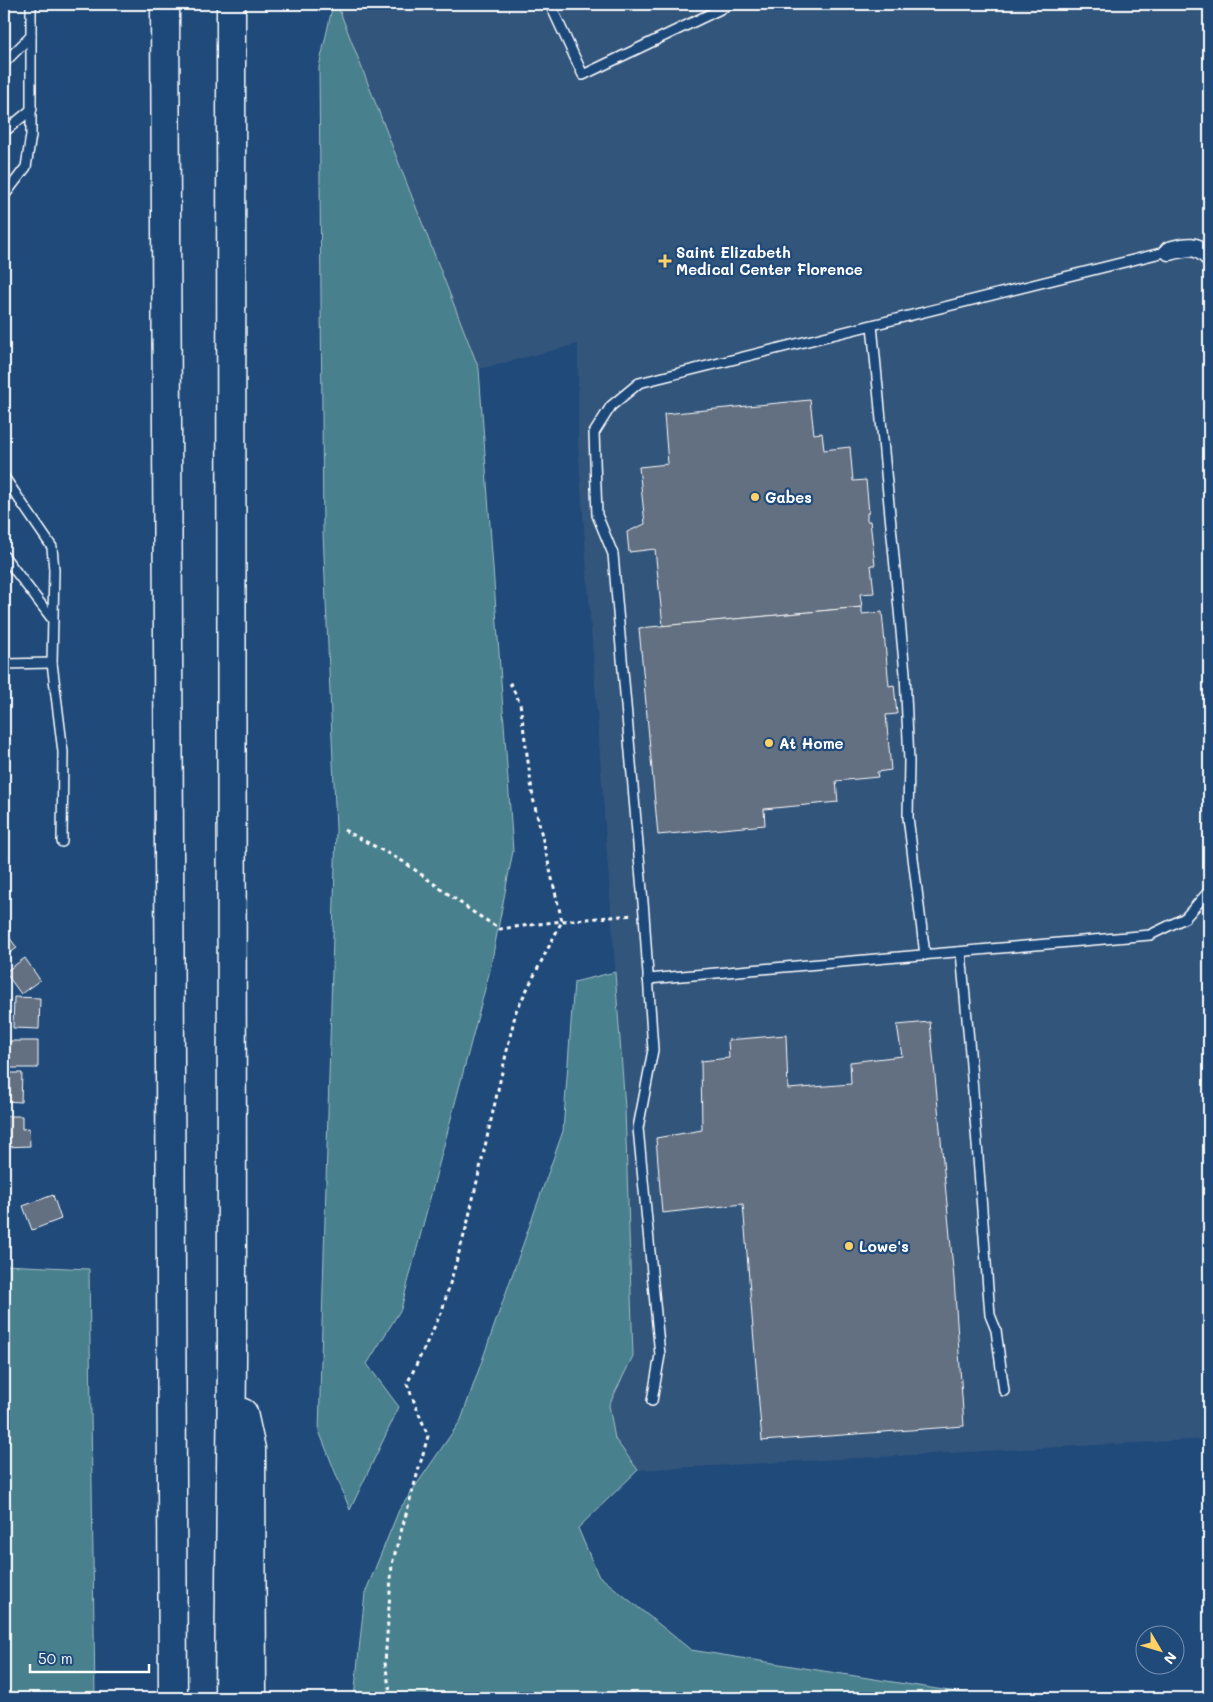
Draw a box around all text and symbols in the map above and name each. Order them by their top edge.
place label: Saint Elizabeth Medical Center Florence [676,242,863,279]
marker: Saint Elizabeth Medical Center Florence [658,254,672,268]
place label: Gabes [765,487,812,507]
marker: Gabes [749,491,761,503]
place label: At Home [779,733,844,753]
marker: At Home [763,737,775,749]
place label: Lowe's [859,1236,909,1256]
marker: Lowe's [843,1240,855,1252]
north arrow [1136,1624,1186,1674]
scale bar [30,1642,149,1674]
text: 50 m [38,1648,73,1668]
text: N [1160,1648,1181,1668]

